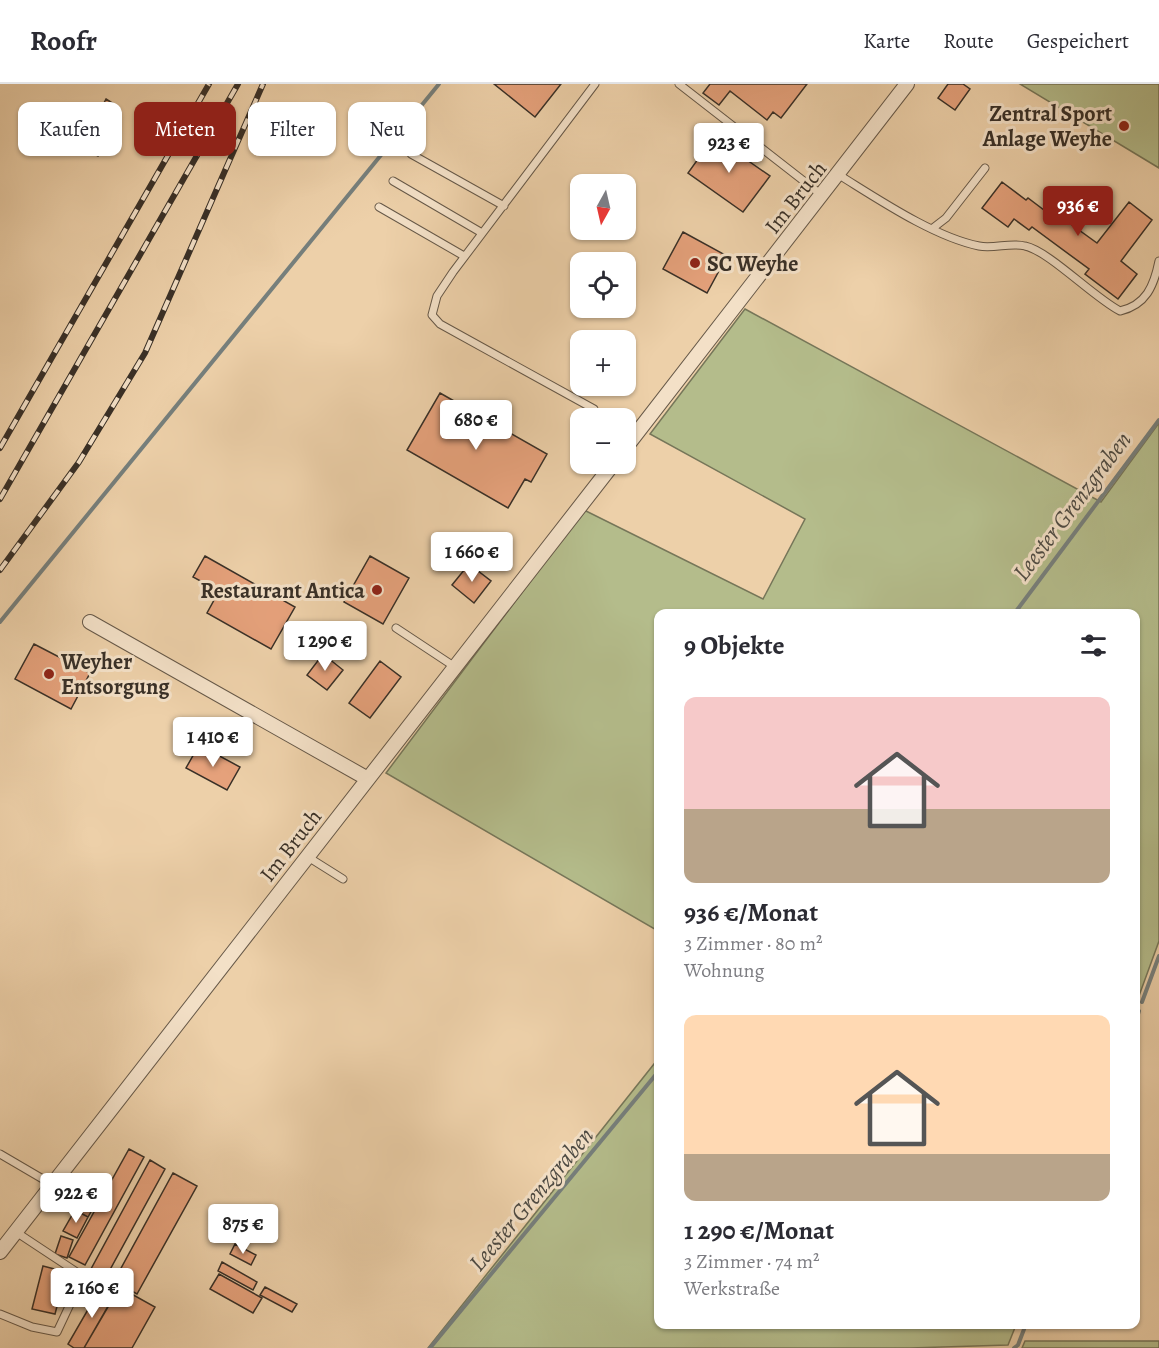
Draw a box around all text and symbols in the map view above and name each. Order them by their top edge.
text: Roofr [30,22,97,60]
text: Karte [863,27,910,55]
text: Route [943,27,994,55]
text: Gespeichert [1027,27,1129,55]
place label: Zentral Sport Anlage Weyhe [982,99,1113,154]
chip: Kaufen [18,102,122,156]
chip: Mieten [134,102,236,156]
chip: Filter [248,102,336,156]
chip: Neu [348,102,426,156]
marker: Zentral Sport Anlage Weyhe [1117,119,1131,133]
pin: 923 € [687,123,771,174]
text: 923 € [708,129,750,156]
street label: Im Bruch [758,155,834,240]
north arrow [570,174,636,240]
map controls [570,174,636,474]
pin: 936 € [1036,186,1120,237]
text: 936 € [1057,192,1099,219]
place label: SC Weyhe [707,249,798,279]
button: locate [570,252,636,318]
marker: SC Weyhe [688,256,702,270]
button: + [570,330,636,396]
pin: 680 € [434,400,518,451]
text: 680 € [454,406,498,433]
button: − [570,408,636,474]
water label: Leester Grenzgraben [1005,425,1139,587]
pin: 1 660 € [417,532,527,583]
text: 1 660 € [445,538,499,565]
place label: Restaurant Antica [200,576,365,606]
marker: Restaurant Antica [370,583,384,597]
pin: 1 290 € [270,621,380,672]
text: 1 290 € [298,627,352,654]
text: 9 Objekte [684,628,785,663]
icon: filters [1077,629,1110,662]
place label: Weyher Entsorgung [60,647,170,702]
marker: Weyher Entsorgung [42,667,56,681]
pin: 1 410 € [158,717,268,768]
text: 1 410 € [187,723,239,750]
icon: home [843,736,951,844]
street label: Im Bruch [253,803,329,888]
text: 936 €/Monat [684,895,818,930]
text: 3 Zimmer · 80 m² [684,930,823,957]
text: Wohnung [684,957,765,984]
icon: home [843,1054,951,1162]
water label: Leester Grenzgraben [461,1120,601,1278]
pin: 922 € [34,1173,118,1224]
text: 922 € [54,1179,98,1206]
pin: 875 € [201,1204,285,1255]
text: 875 € [222,1210,264,1237]
text: 1 290 €/Monat [684,1213,834,1248]
text: 3 Zimmer · 74 m² [684,1248,820,1275]
pin: 2 160 € [37,1268,147,1319]
text: 2 160 € [65,1274,119,1301]
text: Werkstraße [684,1275,780,1302]

